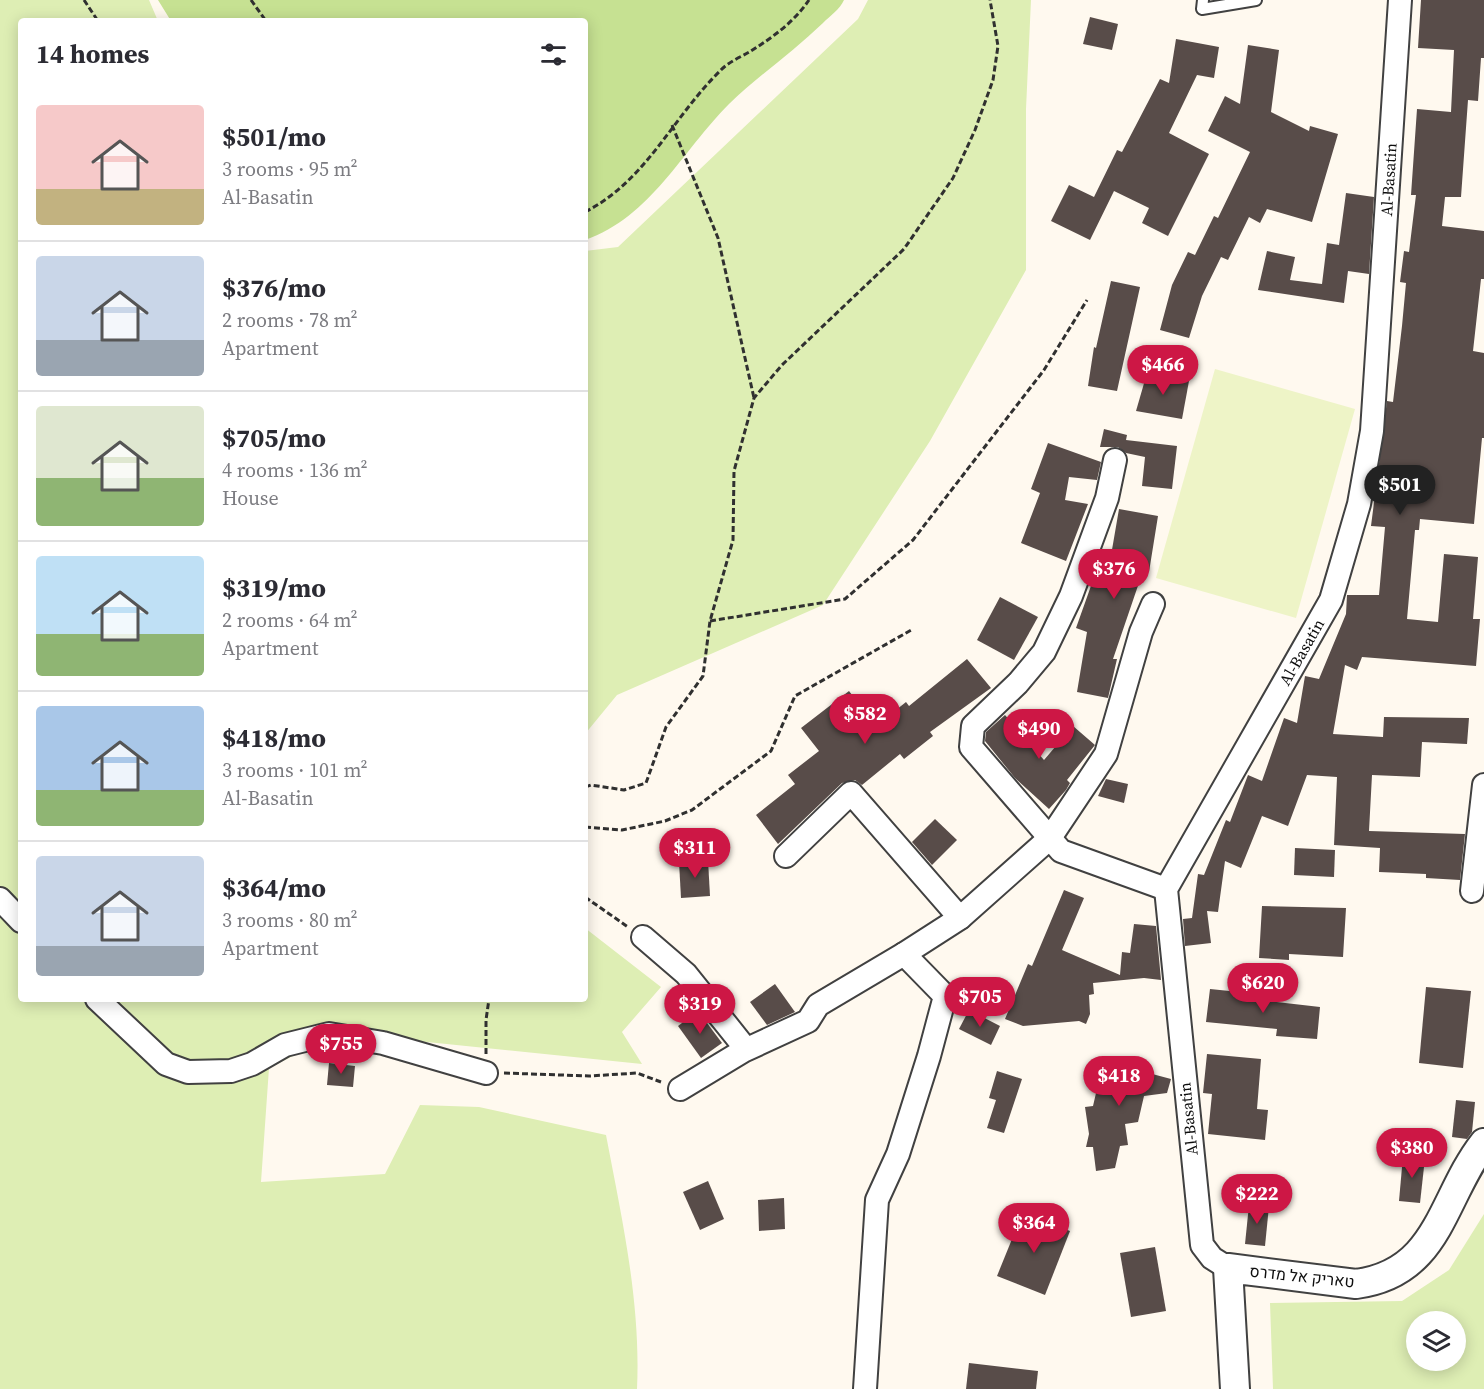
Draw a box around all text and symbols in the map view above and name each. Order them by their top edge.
text: 14 homes [36,36,149,72]
icon: filters [537,38,570,71]
text: $501/mo [222,119,326,155]
icon: home [84,129,156,201]
street label: Al-Basatin [1375,142,1402,217]
text: 3 rooms · 95 m² [222,155,358,183]
text: Al-Basatin [222,183,314,211]
text: $376/mo [222,270,326,306]
icon: home [84,280,156,352]
text: 2 rooms · 78 m² [222,306,358,334]
text: Apartment [222,334,319,362]
pin: $466 [1127,345,1199,396]
text: $466 [1141,350,1185,378]
text: $705/mo [222,420,326,456]
icon: home [84,430,156,502]
text: 4 rooms · 136 m² [222,456,368,484]
pin: $501 [1364,465,1436,516]
text: $501 [1378,470,1422,498]
text: House [222,484,279,512]
pin: $376 [1078,549,1150,600]
text: $376 [1092,554,1136,582]
text: $319/mo [222,570,326,606]
icon: home [84,580,156,652]
text: 2 rooms · 64 m² [222,606,358,634]
street label: Al-Basatin [1274,614,1329,689]
text: Apartment [222,634,319,662]
pin: $582 [829,694,901,745]
text: $582 [843,699,887,727]
pin: $490 [1003,709,1075,760]
text: $490 [1017,714,1061,742]
text: $418/mo [222,720,326,756]
icon: home [84,730,156,802]
text: 3 rooms · 101 m² [222,756,368,784]
text: Al-Basatin [222,784,314,812]
pin: $311 [659,828,731,879]
text: $311 [673,833,717,861]
text: $364/mo [222,870,326,906]
icon: home [84,880,156,952]
text: 3 rooms · 80 m² [222,906,358,934]
text: Apartment [222,934,319,962]
pin: $620 [1227,963,1299,1014]
text: $620 [1241,968,1285,996]
pin: $705 [944,977,1016,1028]
text: $705 [958,982,1002,1010]
pin: $319 [664,984,736,1035]
text: $319 [678,989,722,1017]
pin: $755 [305,1024,377,1075]
text: $755 [319,1029,363,1057]
pin: $418 [1083,1056,1155,1107]
text: $418 [1097,1061,1141,1089]
street label: Al-Basatin [1173,1081,1203,1157]
pin: $380 [1376,1128,1448,1179]
text: $380 [1390,1133,1434,1161]
pin: $222 [1221,1174,1293,1225]
text: $222 [1235,1179,1279,1207]
pin: $364 [998,1203,1070,1254]
text: $364 [1012,1208,1056,1236]
street label: טאריק אל מדרס [1249,1260,1355,1292]
map controls [1406,1311,1466,1371]
button: layers [1406,1311,1466,1371]

